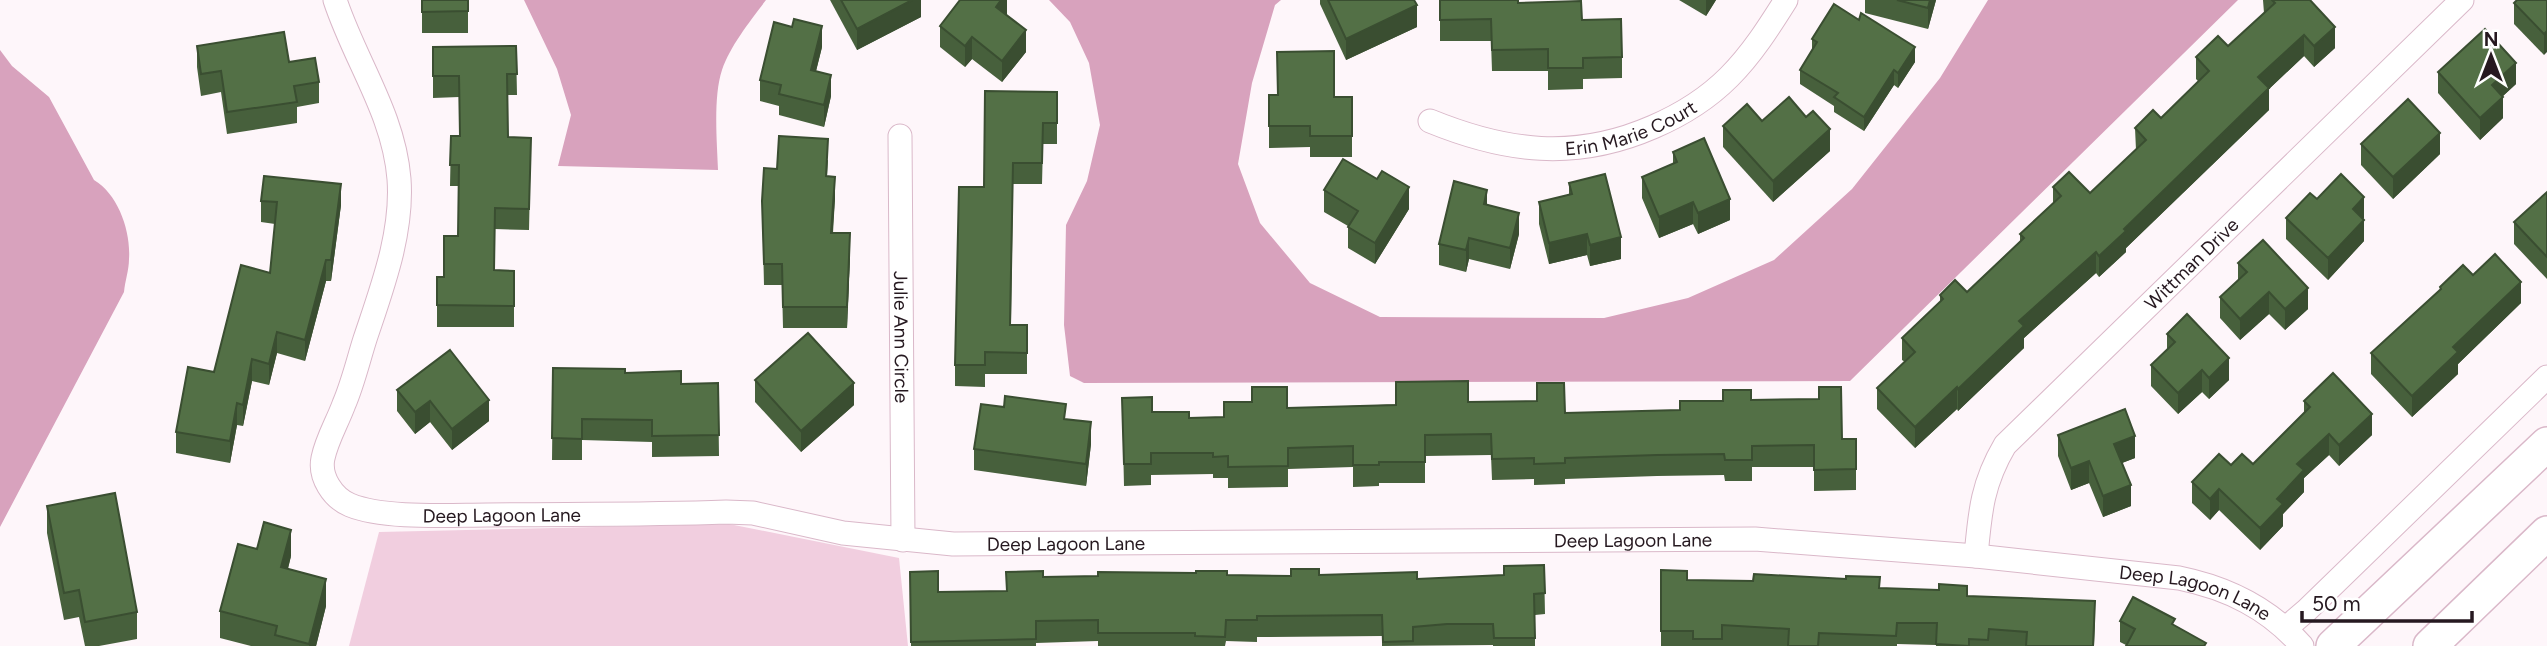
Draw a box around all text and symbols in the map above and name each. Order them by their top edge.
north arrow [2456,21,2526,91]
text: N [2484,28,2498,51]
street label: Erin Marie Court [1564,95,1701,160]
street label: Wittman Drive [2140,213,2243,314]
street label: Julie Ann Circle [890,271,913,403]
street label: Deep Lagoon Lane [422,503,581,527]
street label: Deep Lagoon Lane [1554,528,1712,552]
street label: Deep Lagoon Lane [987,531,1145,555]
street label: Deep Lagoon Lane [2118,560,2276,625]
scale bar [2302,580,2472,624]
text: 50 m [2312,591,2361,616]

